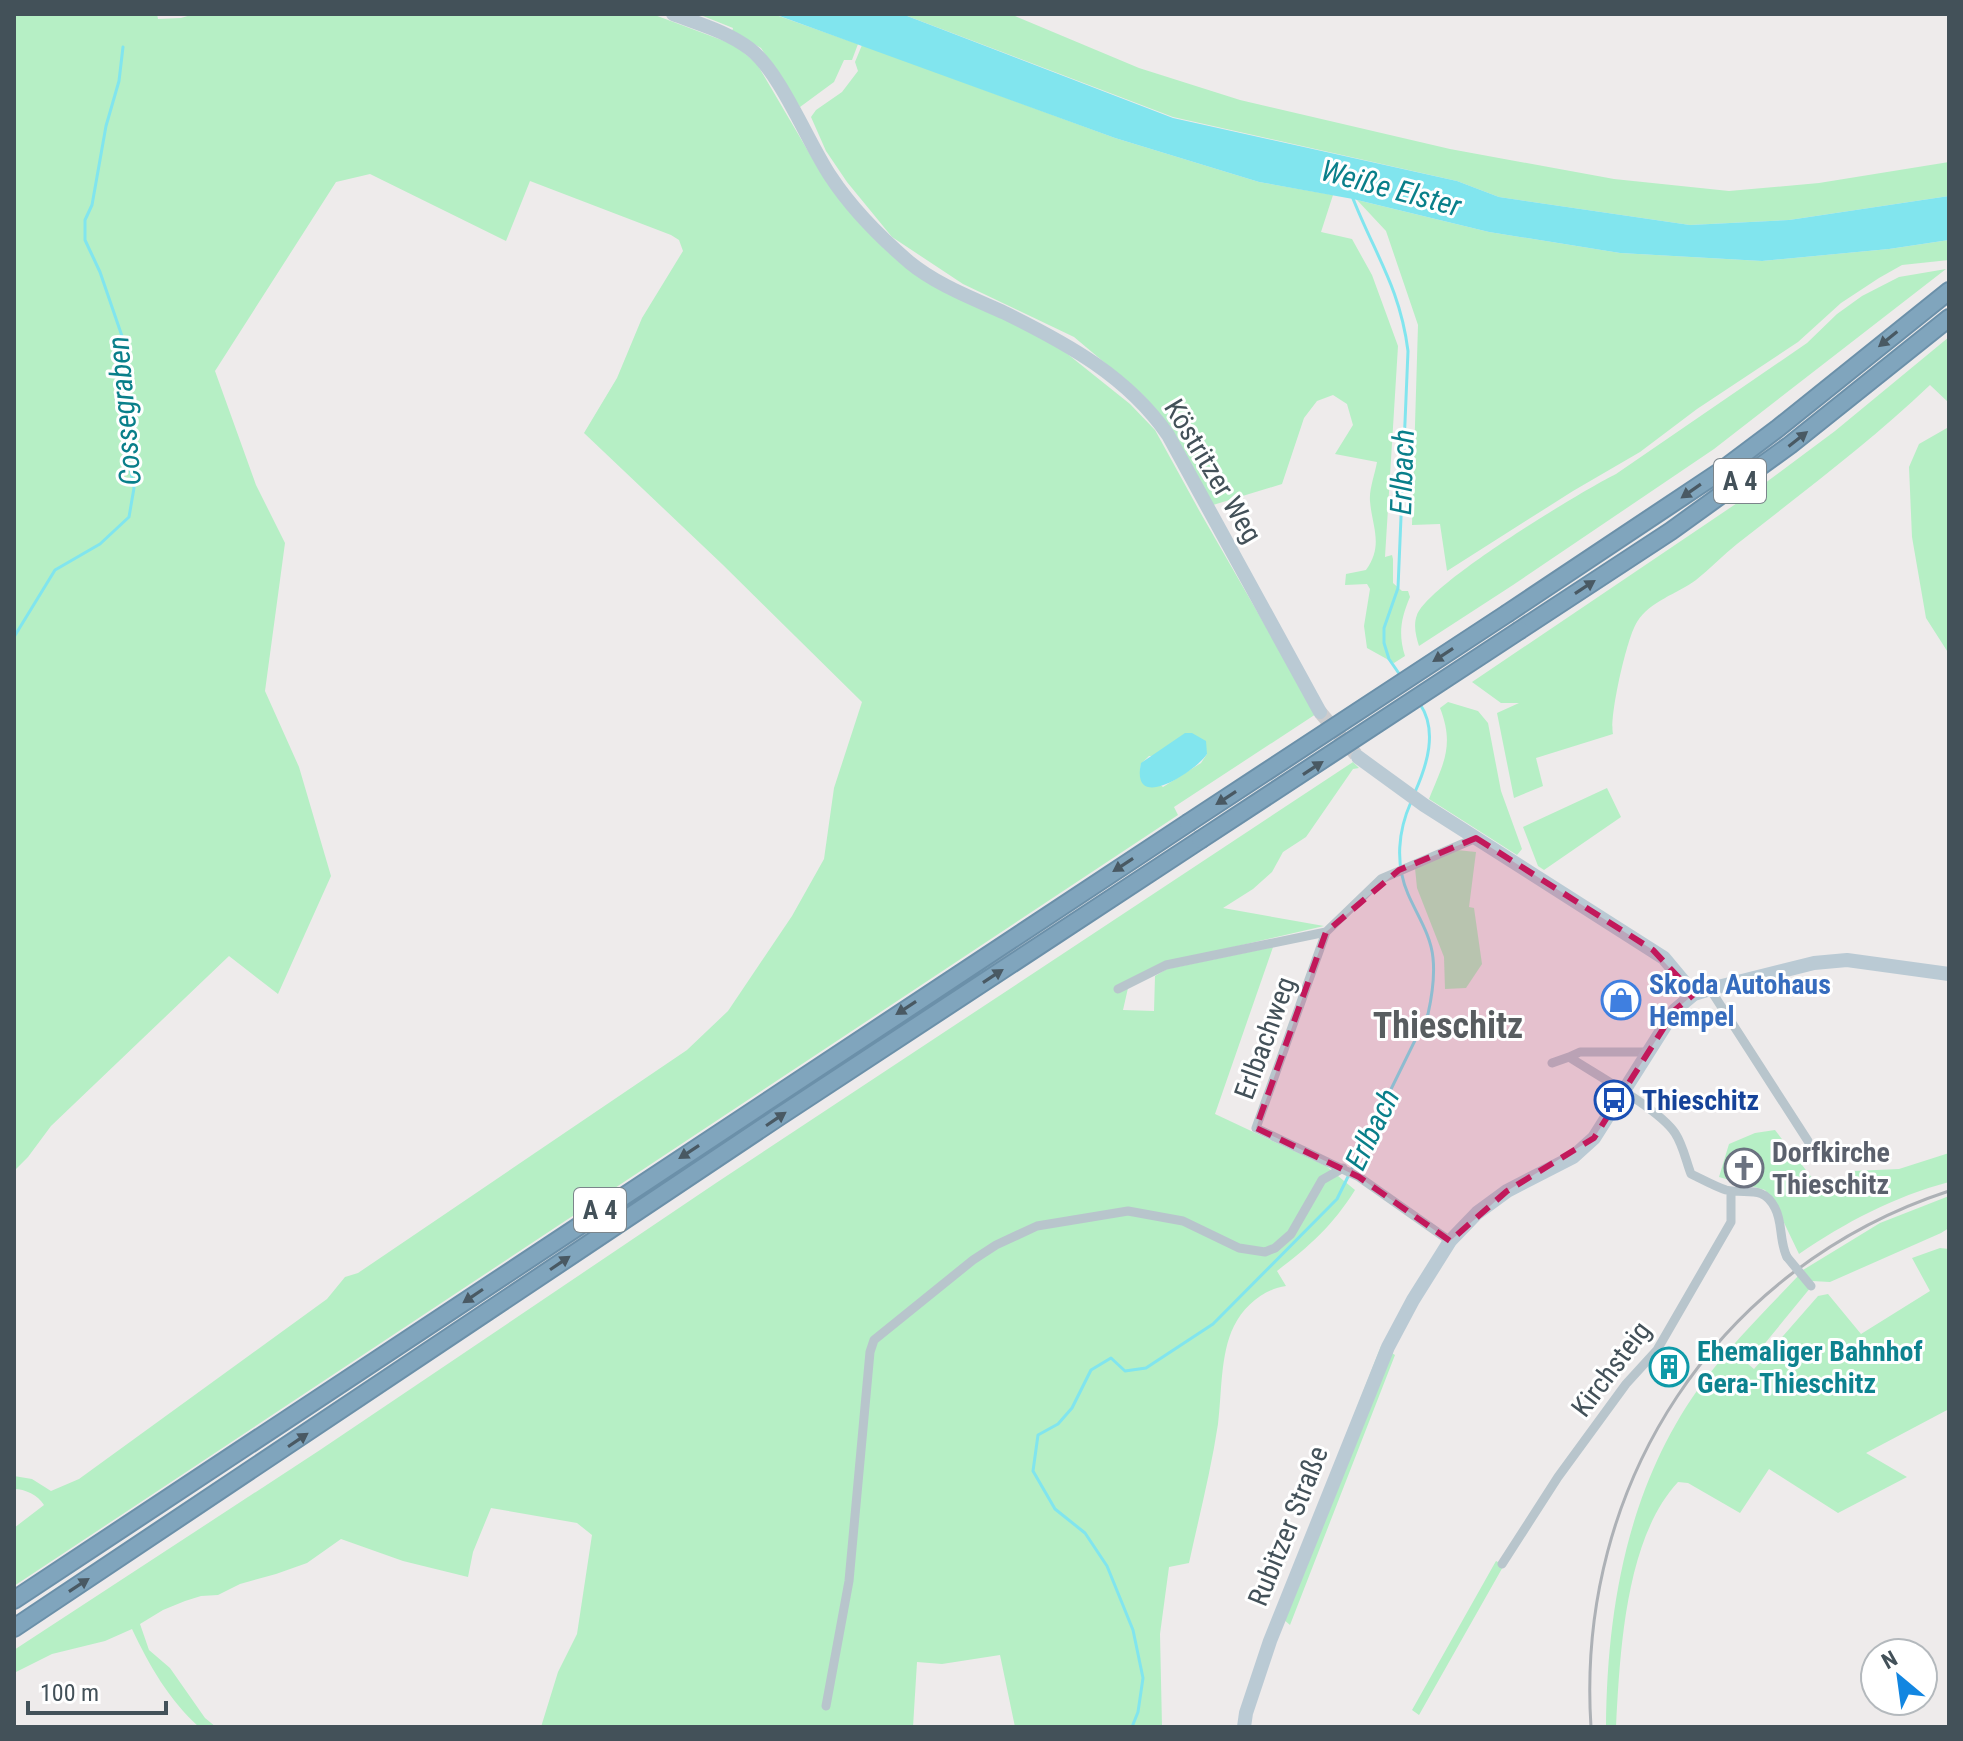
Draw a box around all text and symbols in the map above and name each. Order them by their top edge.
water label: Weiße Elster [1317,153,1466,224]
one-way arrow [1878,331,1898,347]
water label: Cossegraben [100,335,148,487]
street label: Köstritzer Weg [1157,393,1269,549]
water label: Erlbach [1383,429,1421,515]
one-way arrow [1788,431,1808,447]
road number: A 4 [1714,459,1766,503]
one-way arrow [1680,483,1701,498]
one-way arrow [1574,581,1596,595]
one-way arrow [1432,648,1454,662]
one-way arrow [1302,761,1324,776]
one-way arrow [1215,790,1236,805]
one-way arrow [1112,858,1134,872]
place label: Skoda Autohaus Hempel [1649,968,1831,1033]
one-way arrow [983,969,1004,984]
street label: Erlbachweg [1228,972,1302,1104]
shop icon: Skoda Autohaus Hempel [1600,979,1642,1021]
one-way arrow [895,1001,917,1015]
district label: Thieschitz [1373,1005,1523,1047]
bus stop icon: Thieschitz [1593,1079,1635,1121]
water label: Erlbach [1337,1083,1407,1175]
place label: Thieschitz [1642,1084,1759,1117]
one-way arrow [766,1112,787,1127]
place label: Dorfkirche Thieschitz [1772,1136,1890,1201]
one-way arrow [678,1144,700,1158]
church icon: Dorfkirche Thieschitz [1723,1147,1765,1189]
road number: A 4 [574,1188,626,1232]
one-way arrow [549,1257,571,1271]
one-way arrow [462,1288,483,1303]
street label: Kirchsteig [1564,1315,1658,1423]
place label: Ehemaliger Bahnhof Gera-Thieschitz [1697,1335,1923,1400]
building icon: Ehemaliger Bahnhof Gera-Thieschitz [1648,1346,1690,1388]
one-way arrow [287,1433,309,1448]
street label: Rubitzer Straße [1241,1441,1335,1611]
one-way arrow [68,1578,90,1592]
north arrow [1859,1637,1939,1717]
text: N [1878,1646,1902,1674]
scale bar [28,1665,166,1715]
text: 100 m [40,1679,99,1707]

